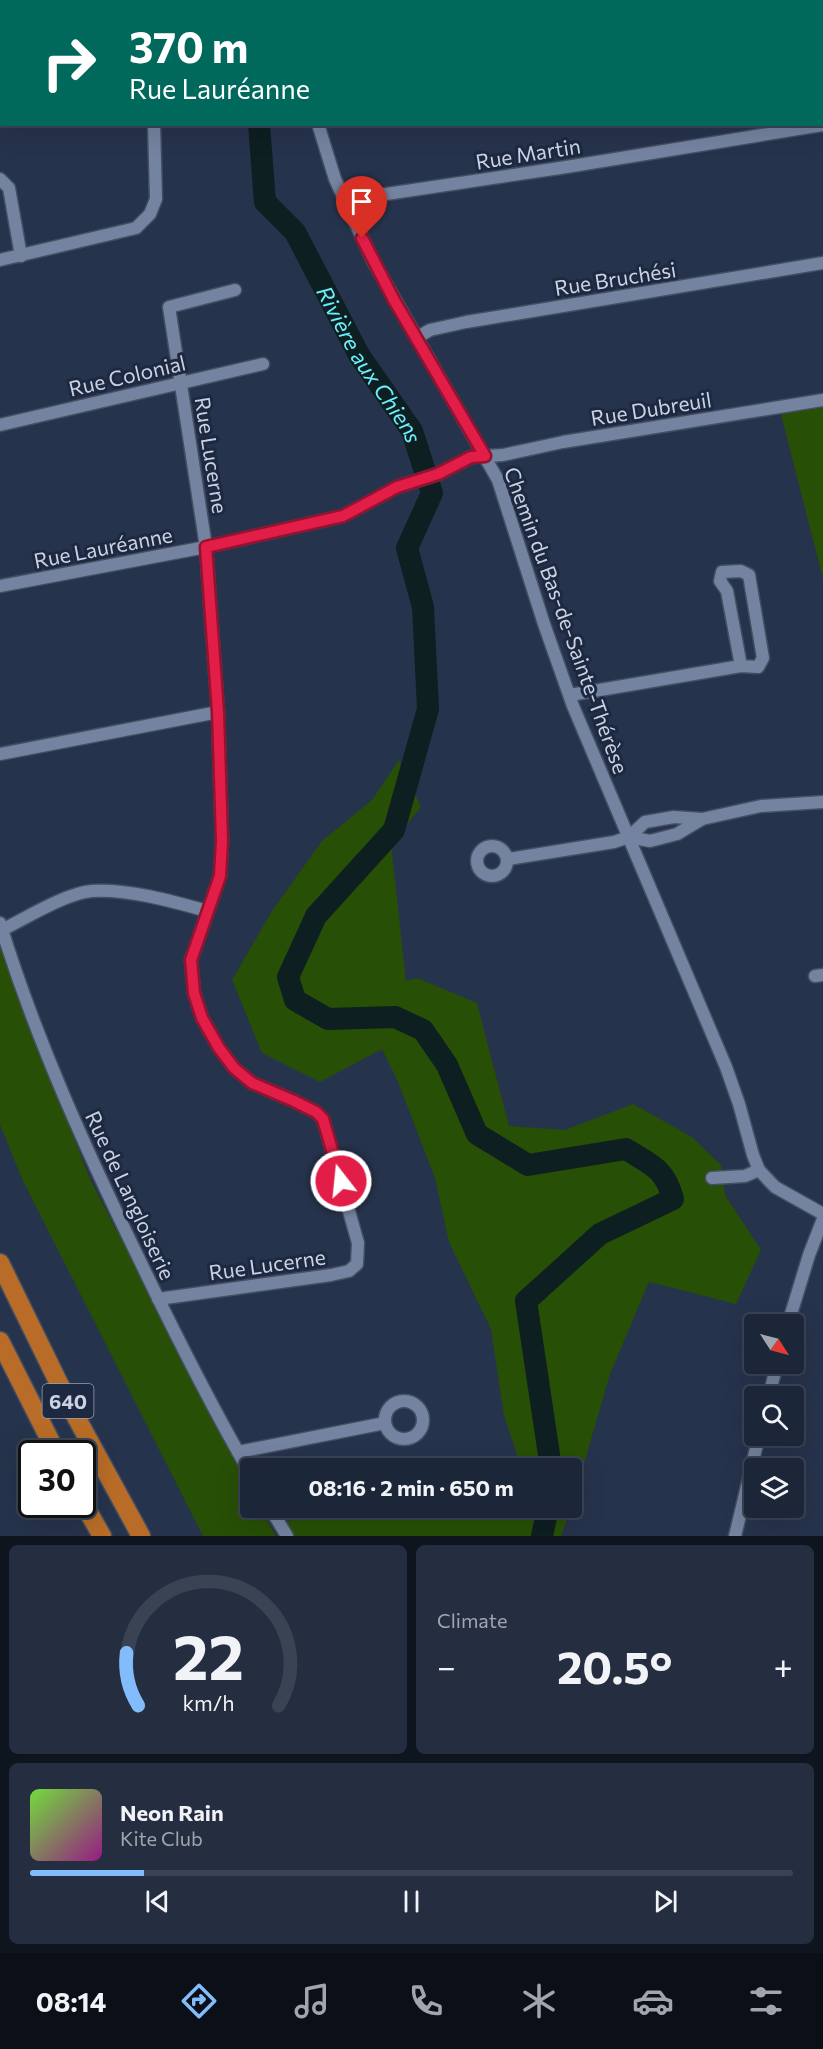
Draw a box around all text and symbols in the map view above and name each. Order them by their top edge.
text: 370 m [129,20,248,72]
icon: right [30,24,108,102]
text: Rue Lauréanne [129,72,310,105]
street label: Rue Martin [474,132,582,174]
pin [336,176,387,238]
icon: arrive [345,185,378,218]
street label: Rue Bruchési [552,256,678,300]
water label: Rivière aux Chiens [312,281,428,446]
street label: Rue Colonial [66,349,188,401]
street label: Rue Dubreuil [589,386,713,430]
street label: Rue Lucerne [190,395,234,515]
street label: Chemin du Bas-de-Sainte-Thérèse [500,463,634,777]
street label: Rue Lauréanne [32,521,174,573]
street label: Rue de Langloiserie [81,1107,181,1283]
position arrow [309,1149,373,1213]
street label: Rue Lucerne [207,1243,327,1285]
north arrow [744,1314,804,1374]
map controls [744,1314,804,1518]
road number: 640 [42,1384,94,1418]
button: search [744,1386,804,1446]
speed limit sign: 30 [18,1440,96,1518]
button: layers [744,1458,804,1518]
text: 08:16 · 2 min · 650 m [308,1474,514,1501]
text: Climate [437,1608,507,1632]
text: 22 [172,1617,244,1693]
text: 20.5° [557,1638,672,1693]
text: − [437,1645,456,1686]
text: + [774,1645,793,1686]
text: km/h [182,1690,234,1716]
text: Neon Rain [120,1799,224,1826]
text: Kite Club [120,1826,203,1850]
icon: previous [141,1885,174,1918]
icon: pause [395,1885,428,1918]
icon: next [649,1885,682,1918]
icon: directions [178,1980,220,2022]
icon: music [291,1980,333,2022]
icon: phone [405,1980,447,2022]
icon: climate [518,1980,560,2022]
icon: car [632,1980,674,2022]
icon: filters [745,1980,787,2022]
text: 08:14 [36,1985,106,2018]

